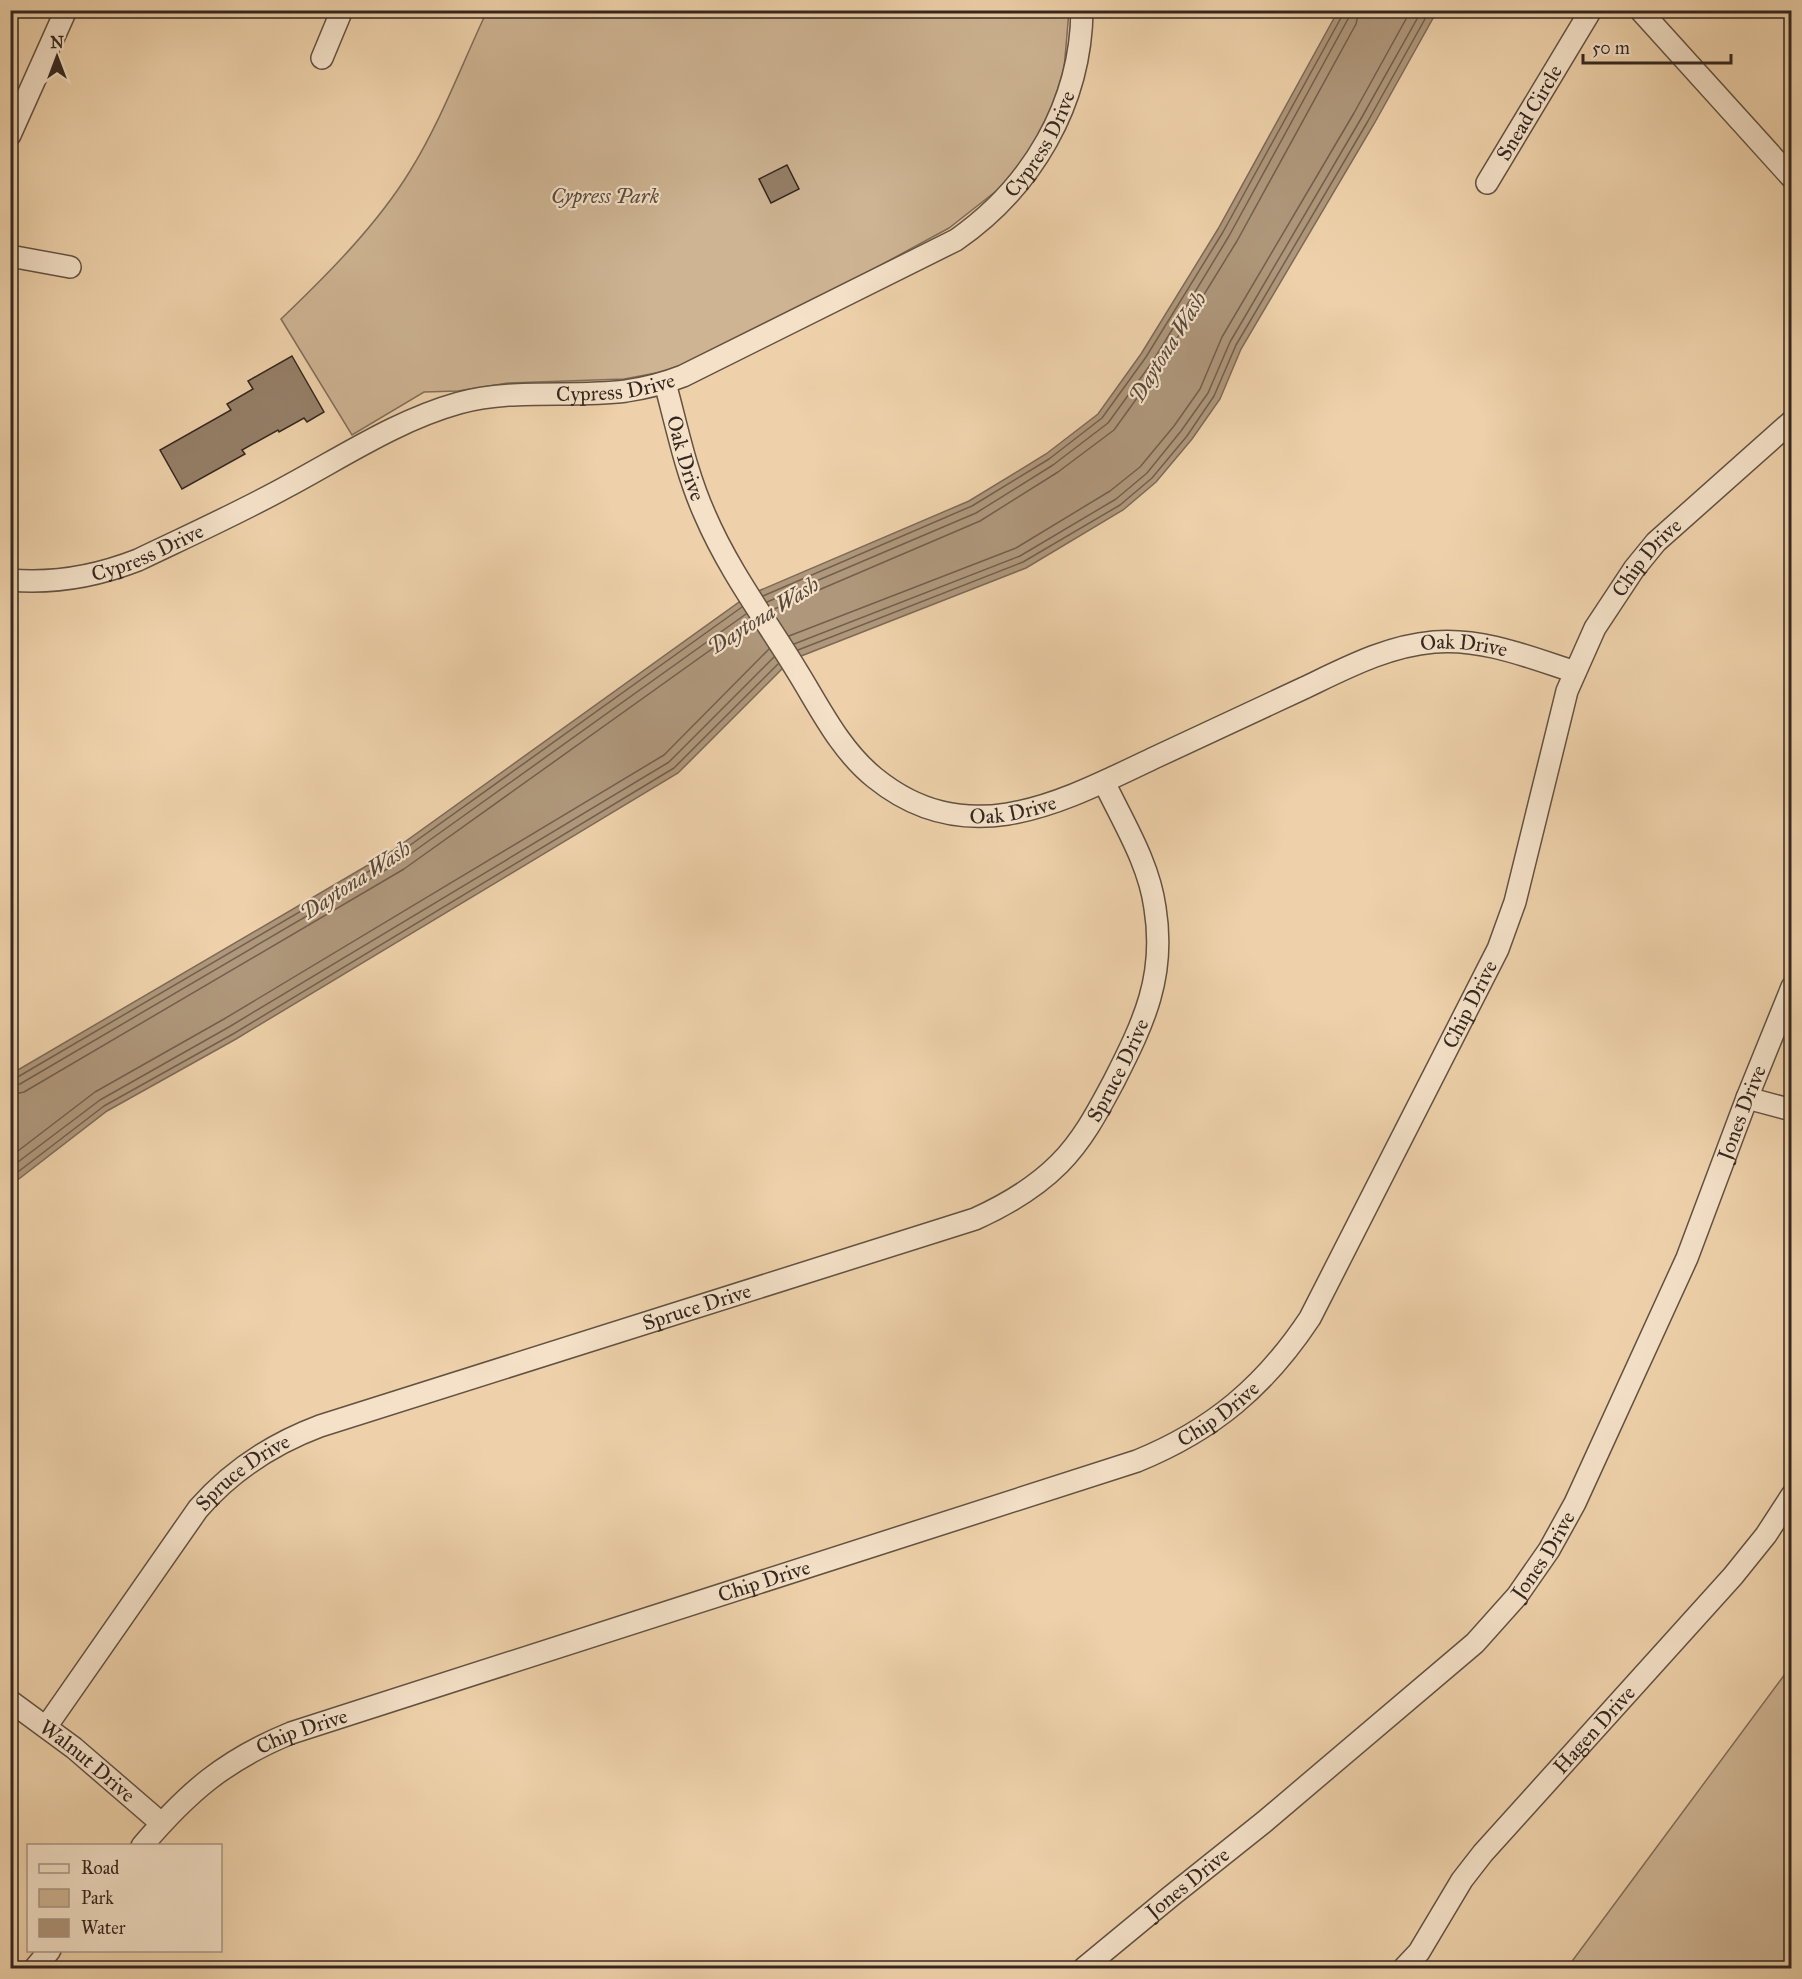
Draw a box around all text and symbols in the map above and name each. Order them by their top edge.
north arrow [27,27,87,87]
scale bar [1583,27,1732,65]
text: N [50,33,64,52]
text: 50 m [1592,37,1630,59]
street label: Snead Circle [1490,60,1568,165]
street label: Cypress Drive [999,87,1081,203]
park label: Cypress Park [551,183,660,209]
water label: Daytona Wash [1123,286,1212,408]
street label: Cypress Drive [556,367,678,407]
street label: Oak Drive [661,413,711,505]
street label: Chip Drive [1606,512,1687,602]
street label: Cypress Drive [89,518,208,587]
water label: Daytona Wash [703,570,824,660]
street label: Oak Drive [1419,628,1511,663]
street label: Oak Drive [969,789,1060,829]
water label: Daytona Wash [295,835,416,926]
street label: Chip Drive [1437,956,1503,1053]
street label: Spruce Drive [1081,1015,1155,1127]
street label: Jones Drive [1711,1061,1772,1166]
street label: Spruce Drive [639,1278,755,1336]
street label: Chip Drive [1173,1375,1265,1453]
street label: Spruce Drive [190,1428,294,1516]
street label: Jones Drive [1504,1506,1581,1606]
street label: Chip Drive [715,1554,814,1608]
street label: Hagen Drive [1548,1680,1641,1779]
street label: Chip Drive [252,1703,351,1760]
street label: Walnut Drive [34,1714,141,1808]
street label: Jones Drive [1139,1842,1235,1926]
legend [27,1844,222,1952]
text: Road [81,1857,119,1879]
text: Park [81,1887,114,1909]
text: Water [81,1917,126,1939]

